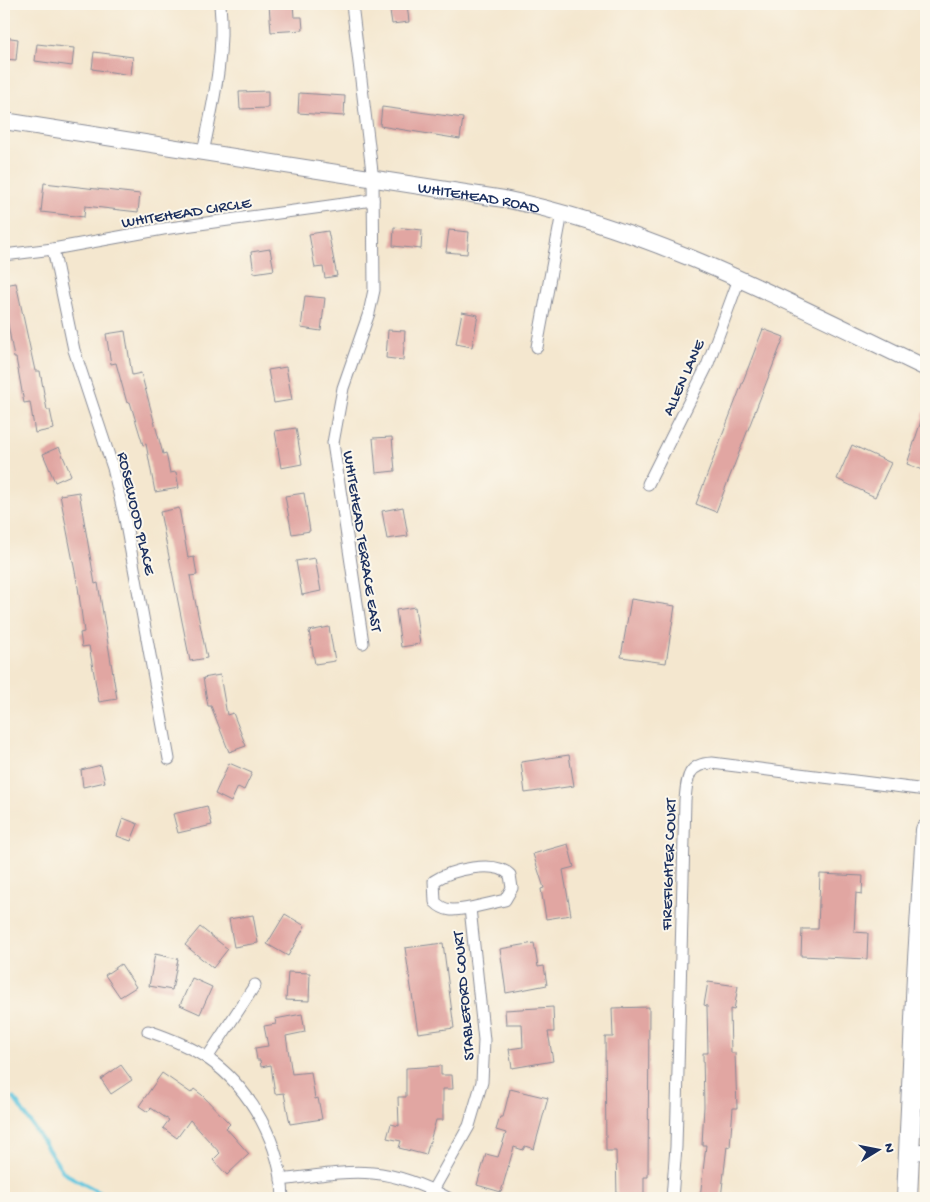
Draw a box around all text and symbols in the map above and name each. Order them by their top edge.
street label: WHITEHEAD ROAD [416,180,542,220]
street label: WHITEHEAD CIRCLE [120,195,254,234]
street label: ALLEN LANE [660,337,711,419]
street label: WHITEHEAD TERRACE EAST [337,450,384,634]
street label: ROSEWOOD PLACE [111,451,158,578]
street label: FIREFIGHTER COURT [659,797,682,931]
street label: STABLEFORD COURT [450,930,481,1061]
north arrow [852,1124,902,1174]
text: N [879,1142,898,1154]

